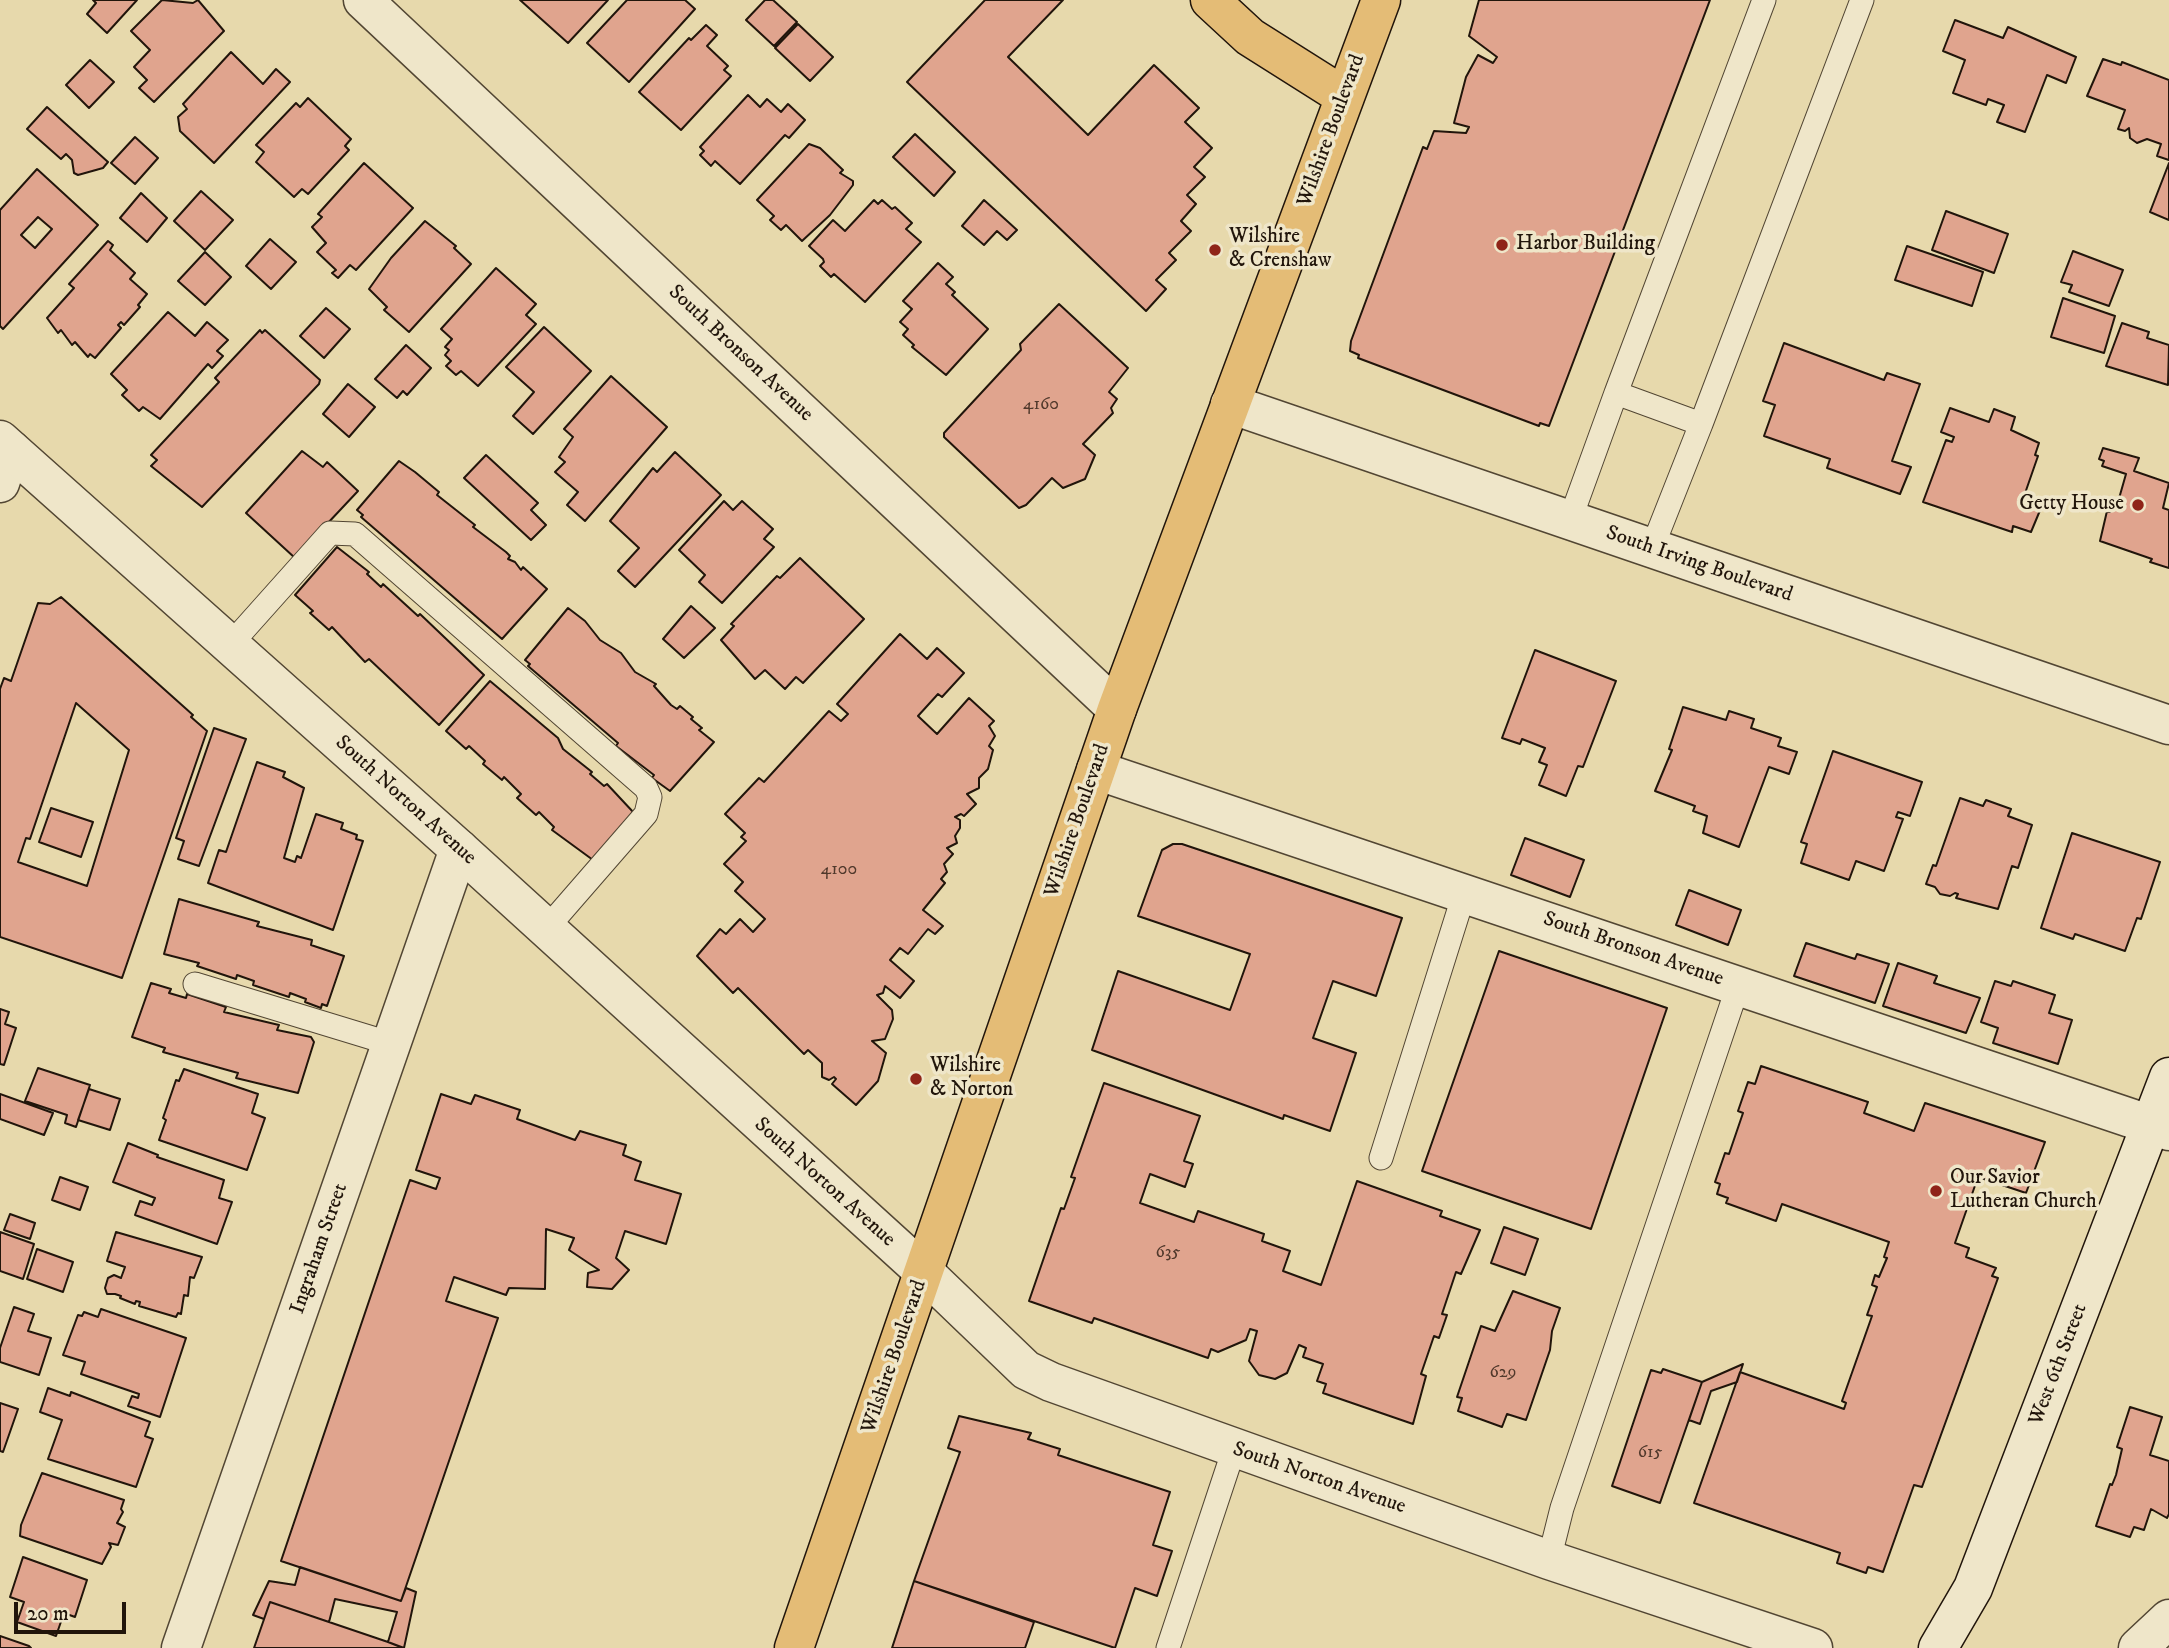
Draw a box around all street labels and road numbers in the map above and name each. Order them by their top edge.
street label: Wilshire Boulevard [1293,51,1371,211]
street label: South Bronson Avenue [662,280,818,428]
street label: South Irving Boulevard [1602,521,1796,609]
street label: South Norton Avenue [329,731,481,871]
street label: Wilshire Boulevard [1040,741,1116,901]
street label: South Bronson Avenue [1540,907,1726,993]
street label: South Norton Avenue [748,1113,900,1253]
street label: Ingraham Street [286,1180,354,1318]
street label: Wilshire Boulevard [857,1277,933,1437]
street label: West 6th Street [2024,1301,2094,1429]
street label: South Norton Avenue [1229,1438,1409,1520]

